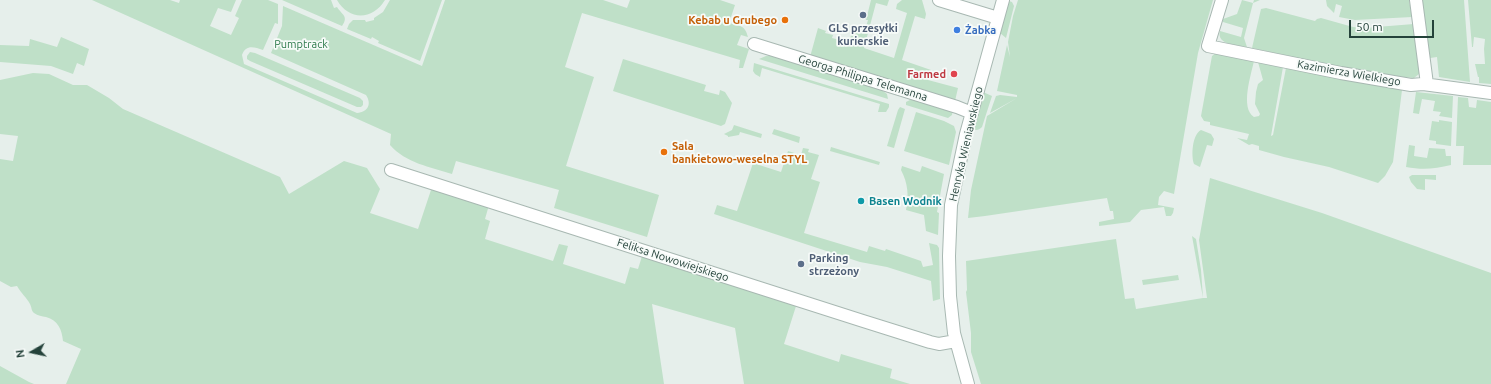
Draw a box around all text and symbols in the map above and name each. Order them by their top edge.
marker: GLS przesyłki kurierskie [858,10,868,20]
scale bar [1351,12,1436,38]
place label: Kebab u Grubego [688,13,777,27]
marker: Kebab u Grubego [780,15,790,25]
text: 50 m [1356,20,1383,33]
place label: GLS przesyłki kurierskie [828,21,898,47]
place label: Żabka [965,23,996,37]
marker: Żabka [952,25,962,35]
park label: Pumptrack [274,37,328,51]
street label: Georga Philippa Telemanna [797,52,929,104]
street label: Kazimierza Wielkiego [1296,57,1402,89]
place label: Farmed [907,67,946,81]
marker: Farmed [949,69,959,79]
street label: Henryka Wieniawskiego [946,85,986,203]
place label: Sala bankietowo-weselna STYL [672,139,807,165]
marker: Sala bankietowo-weselna STYL [659,147,669,157]
place label: Basen Wodnik [869,194,942,208]
marker: Basen Wodnik [856,196,866,206]
street label: Feliksa Nowowiejskiego [615,236,731,284]
place label: Parking strzeżony [809,251,859,277]
marker: Parking strzeżony [796,259,806,269]
north arrow [12,332,52,372]
text: N [14,349,27,359]

